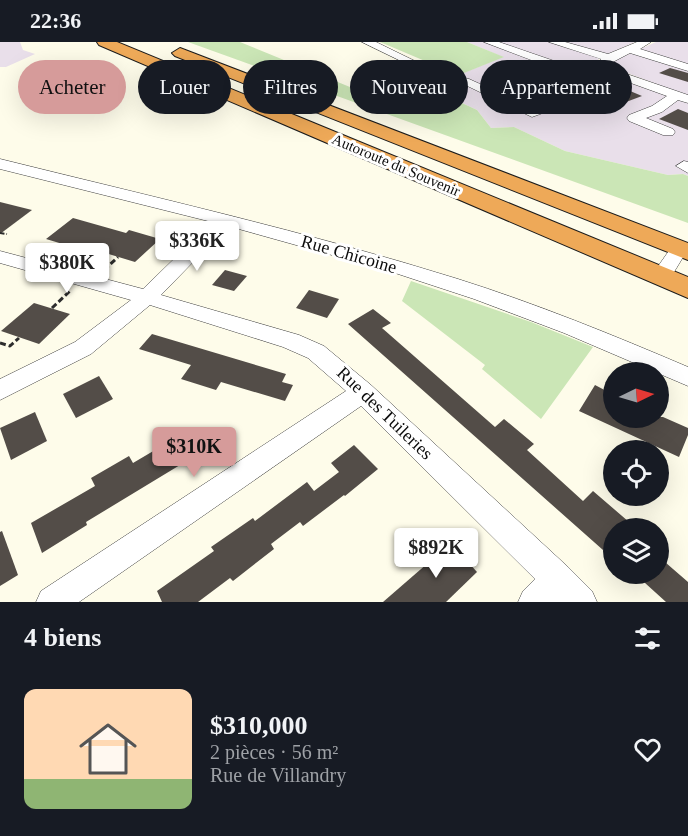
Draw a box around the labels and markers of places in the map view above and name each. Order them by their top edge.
pin: $336K [155,221,239,272]
pin: $380K [25,243,109,294]
pin: $310K [152,427,236,478]
pin: $892K [394,528,478,579]

